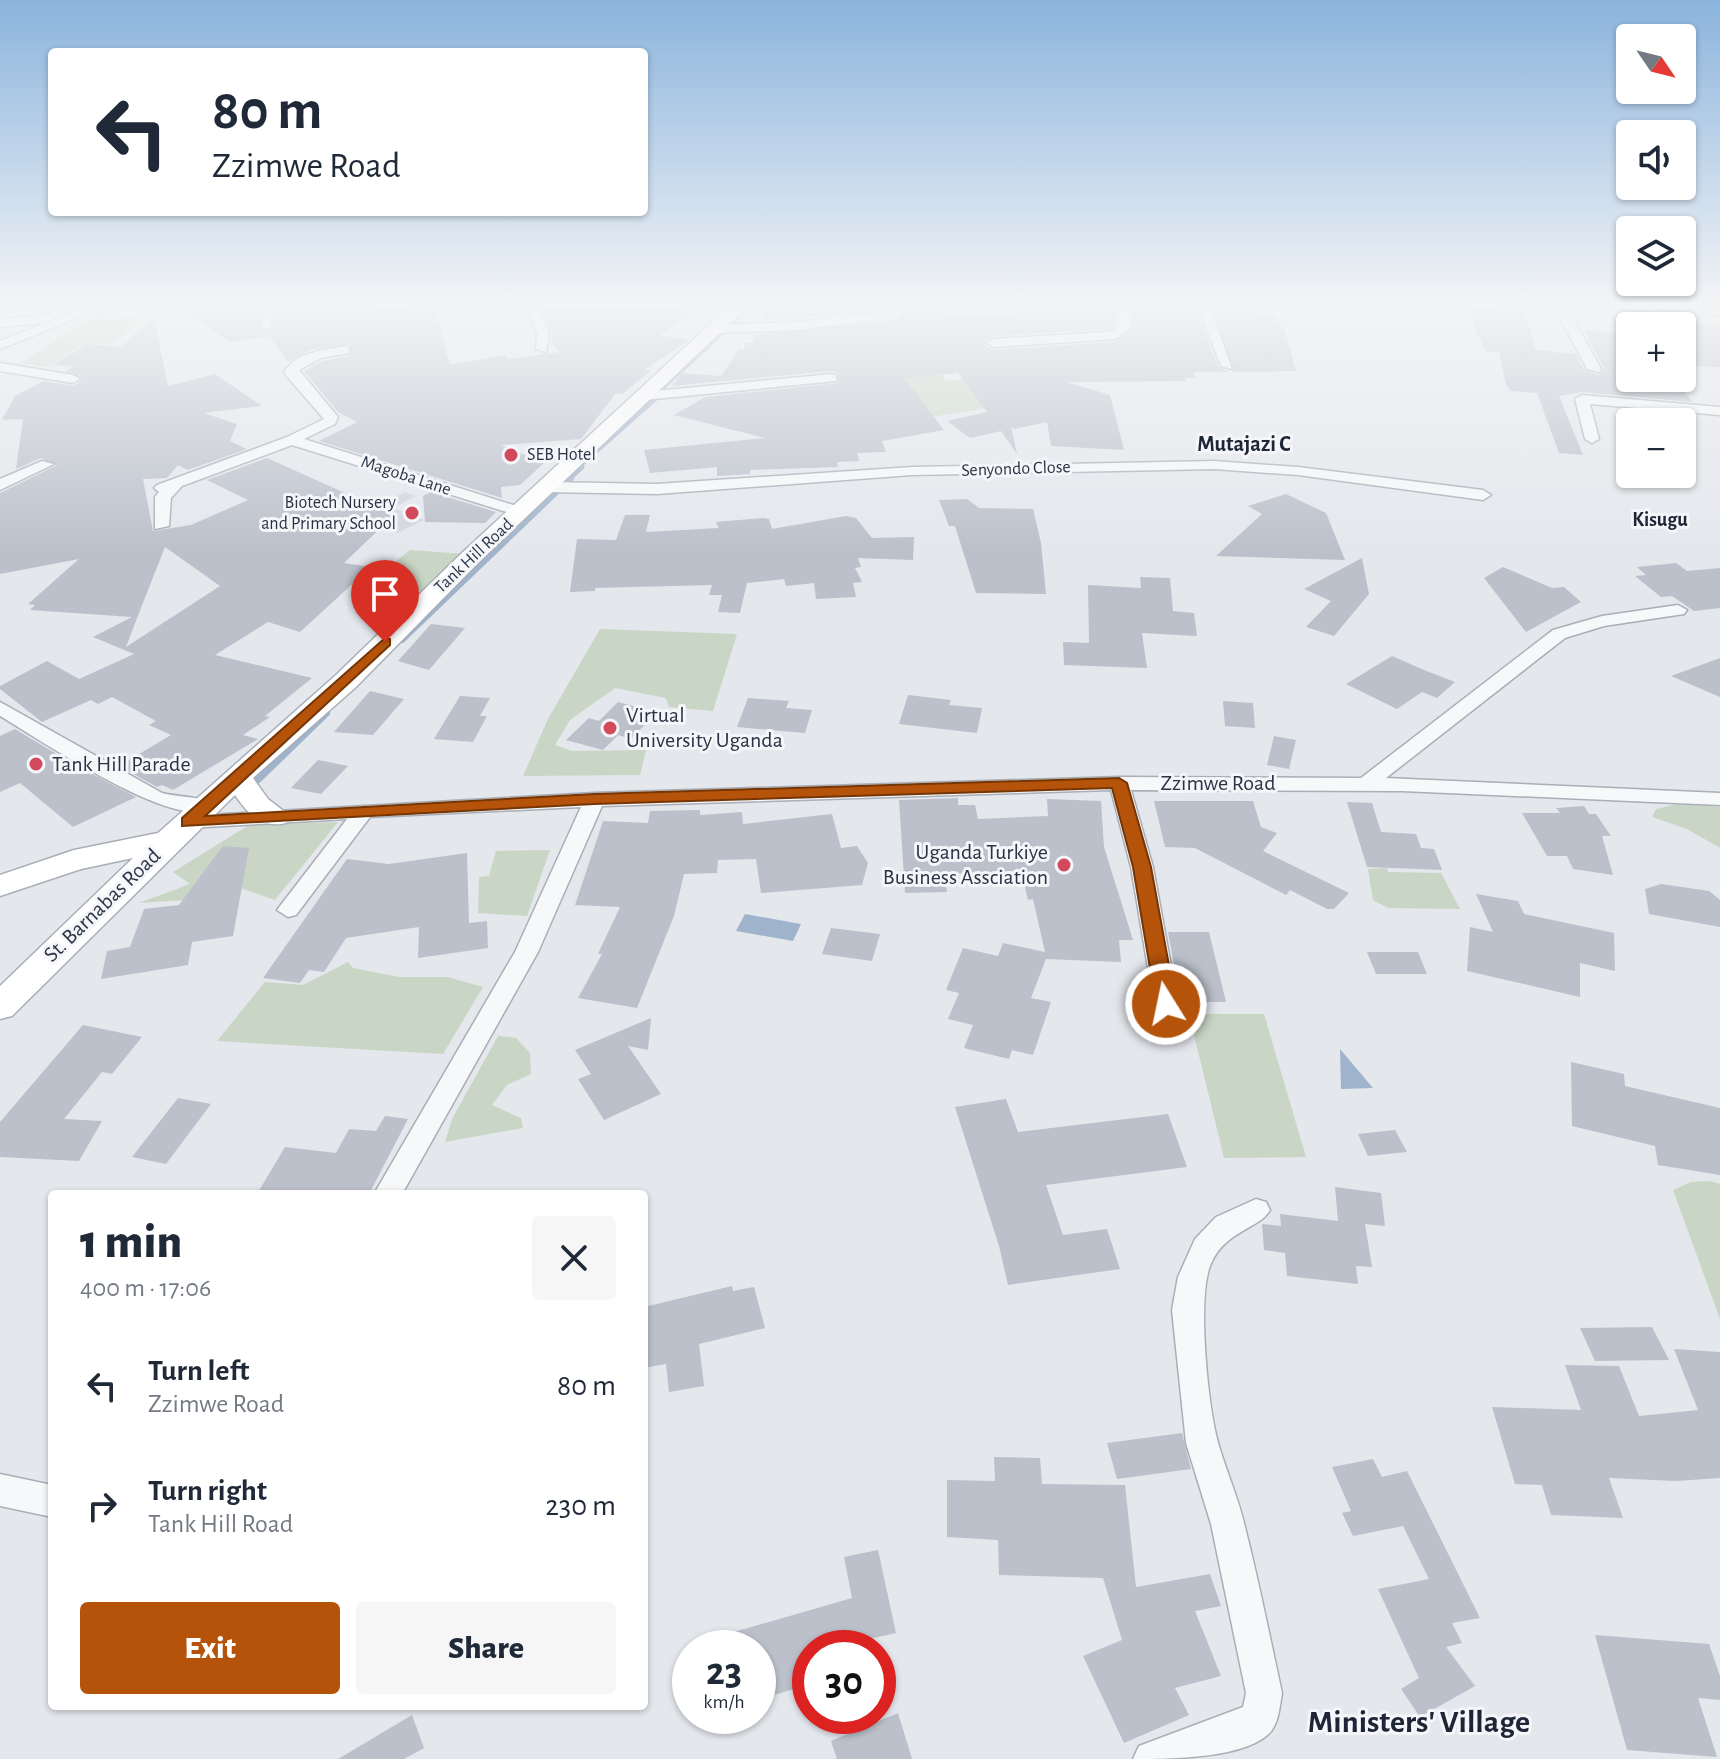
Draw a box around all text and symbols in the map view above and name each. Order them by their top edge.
north arrow [1616,24,1696,104]
map controls [1616,24,1696,488]
icon: left [80,80,184,184]
text: 80 m [212,83,322,139]
button: sound [1616,120,1696,200]
text: Zzimwe Road [212,148,401,184]
button: layers [1616,216,1696,296]
button: + [1616,312,1696,392]
button: − [1616,408,1696,488]
district label: Mutajazi C [1197,433,1291,456]
marker: SEB Hotel [502,446,520,464]
place label: SEB Hotel [527,446,596,464]
street label: Magoba Lane [359,453,453,499]
street label: Senyondo Close [961,458,1071,480]
place label: Biotech Nursery and Primary School [261,494,396,533]
marker: Biotech Nursery and Primary School [403,504,421,522]
district label: Kisugu [1632,510,1688,530]
street label: Tank Hill Road [431,515,517,597]
pin [351,560,419,642]
icon: arrive [363,572,407,616]
place label: Virtual University Uganda [626,704,783,751]
marker: Virtual University Uganda [601,719,619,737]
place label: Tank Hill Parade [52,753,191,775]
marker: Tank Hill Parade [27,755,45,773]
street label: Zzimwe Road [1160,772,1276,794]
place label: Uganda Turkiye Business Assciation [883,841,1048,888]
street label: St. Barnabas Road [39,844,165,966]
marker: Uganda Turkiye Business Assciation [1055,856,1073,874]
position arrow [1124,962,1208,1046]
button: close [532,1216,616,1300]
text: 1 min [80,1219,182,1267]
text: 400 m · 17:06 [80,1275,211,1301]
text: Turn left [148,1356,249,1386]
icon: left [80,1364,124,1408]
text: 80 m [557,1371,616,1401]
text: Zzimwe Road [148,1391,284,1417]
text: Turn right [148,1476,267,1506]
icon: right [80,1484,124,1528]
text: 230 m [545,1491,616,1521]
text: Tank Hill Road [148,1511,293,1537]
button: Exit [80,1602,340,1694]
button: Share [356,1602,616,1694]
speed limit sign: 30 [792,1630,896,1734]
text: 23 [706,1652,742,1692]
text: km/h [703,1692,745,1712]
district label: Ministers' Village [1308,1706,1530,1738]

